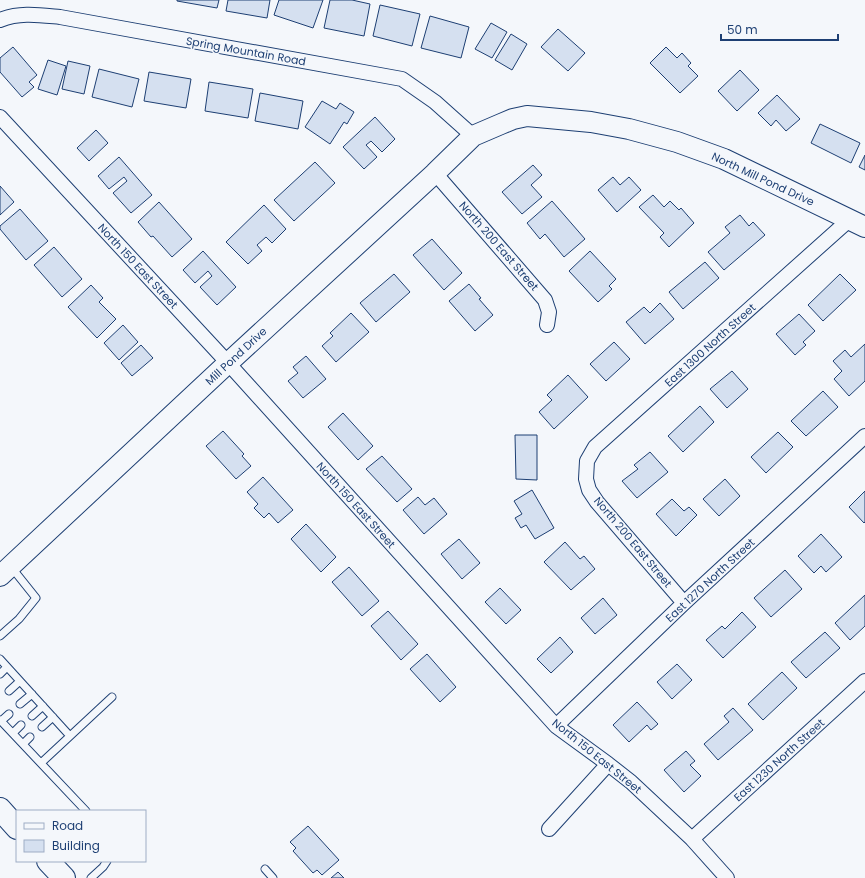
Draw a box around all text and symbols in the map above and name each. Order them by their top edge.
scale bar [721,16,838,42]
text: 50 m [727,21,758,38]
street label: Spring Mountain Road [185,33,307,69]
street label: North Mill Pond Drive [709,148,817,210]
street label: North 200 East Street [456,198,542,294]
street label: North 150 East Street [94,220,182,312]
street label: East 1300 North Street [661,300,759,390]
street label: Mill Pond Drive [202,323,270,389]
street label: North 150 East Street [313,458,399,552]
street label: North 200 East Street [590,493,676,591]
street label: East 1270 North Street [662,534,758,626]
street label: North 150 East Street [549,715,645,797]
street label: East 1230 North Street [730,715,828,805]
legend [16,810,146,862]
text: Road [52,817,83,834]
text: Building [52,837,100,854]

